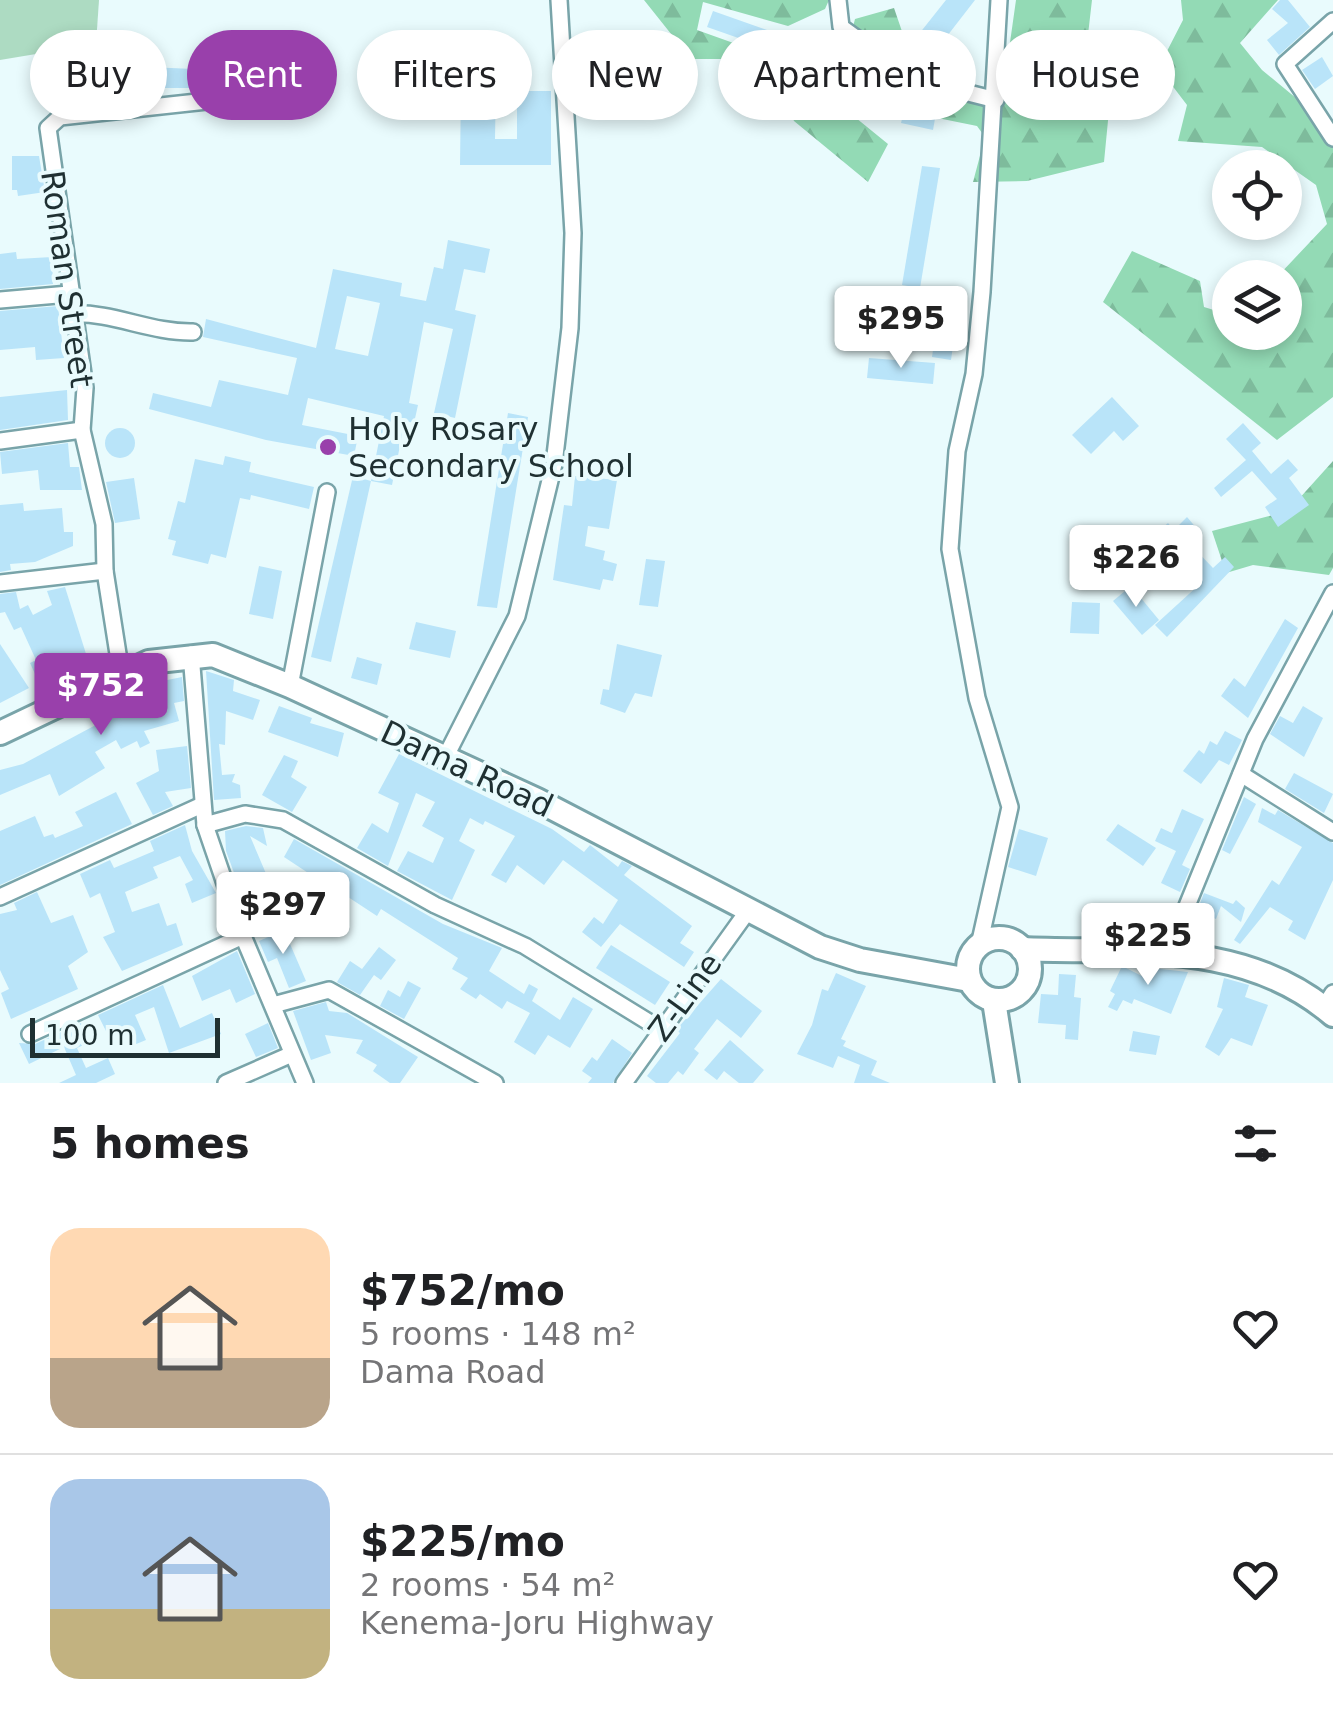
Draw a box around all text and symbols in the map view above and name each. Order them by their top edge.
chip: Buy [30,30,167,120]
chip: Rent [187,30,337,120]
chip: Filters [357,30,532,120]
chip: New [552,30,698,120]
chip: Apartment [718,30,976,120]
chip: House [996,30,1175,120]
map controls [1212,150,1302,350]
button: locate [1212,150,1302,240]
street label: Roman Street [33,168,101,390]
button: layers [1212,260,1302,350]
pin: $295 [842,286,960,371]
text: $295 [856,299,946,337]
place label: Holy Rosary Secondary School [348,410,634,485]
marker: Holy Rosary Secondary School [317,436,339,458]
pin: $226 [1077,525,1195,610]
text: $226 [1091,538,1181,576]
pin: $752 [42,653,160,738]
text: $752 [56,666,146,704]
street label: Dama Road [375,713,559,825]
pin: $297 [224,872,342,957]
text: $297 [238,885,328,923]
pin: $225 [1089,903,1207,988]
text: $225 [1103,916,1193,954]
street label: Z-Line [640,946,730,1048]
scale bar [30,1013,220,1058]
text: 100 m [45,1019,135,1052]
icon: filters [1228,1116,1283,1171]
text: 5 homes [50,1119,250,1168]
text: $752/mo [360,1266,565,1315]
icon: home [130,1268,250,1388]
icon: heart [1228,1301,1283,1356]
text: 5 rooms · 148 m² [360,1315,636,1353]
text: Dama Road [360,1353,546,1391]
text: $225/mo [360,1517,565,1566]
icon: home [130,1519,250,1639]
icon: heart [1228,1552,1283,1607]
text: 2 rooms · 54 m² [360,1566,615,1604]
text: Kenema-Joru Highway [360,1604,714,1642]

